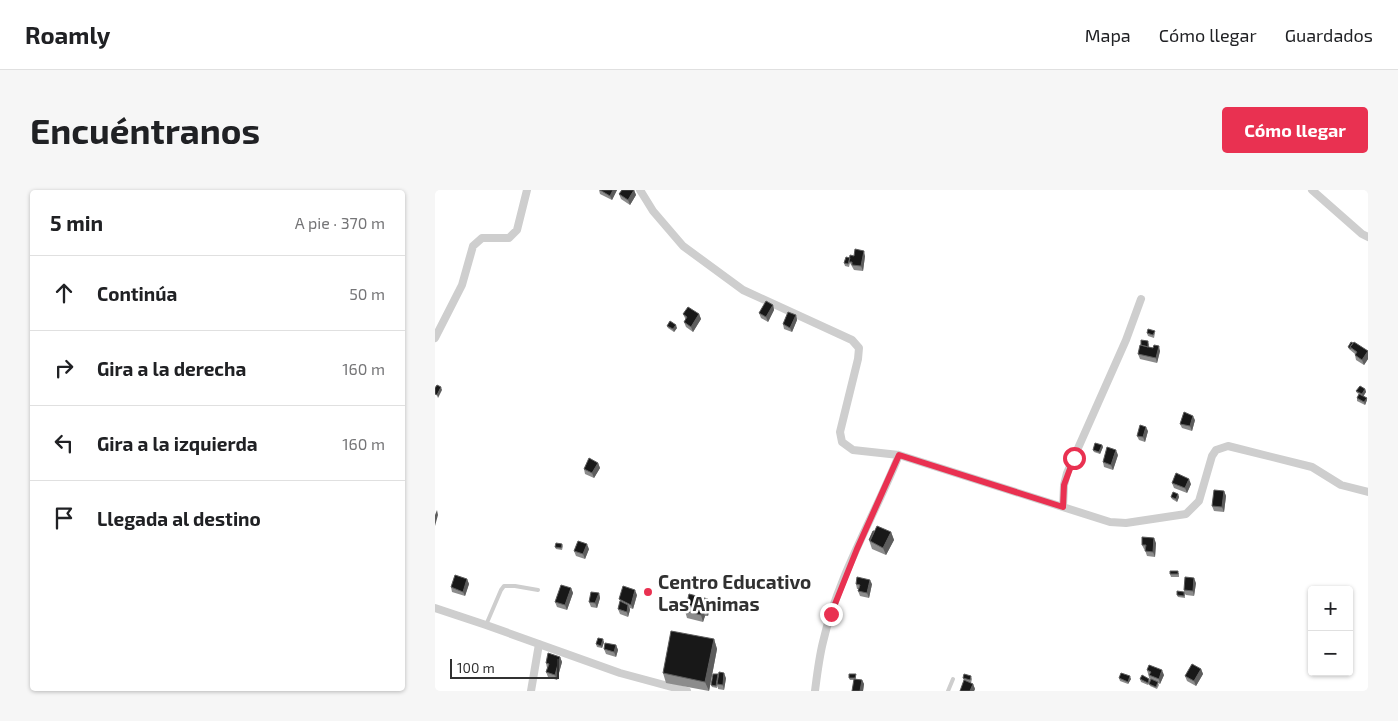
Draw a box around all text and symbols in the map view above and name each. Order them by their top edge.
text: Roamly [25,20,110,49]
text: Mapa [1085,24,1131,46]
text: Cómo llegar [1159,24,1257,46]
text: Guardados [1285,24,1373,46]
button: Cómo llegar [1222,107,1368,153]
text: Encuéntranos [30,109,260,151]
text: 5 min [50,210,103,235]
text: A pie · 370 m [295,213,385,232]
icon: ahead [50,279,78,307]
text: Continúa [97,282,177,305]
text: 50 m [349,284,385,303]
icon: right [50,354,78,382]
text: Gira a la derecha [97,357,246,380]
text: 160 m [342,359,385,378]
icon: left [50,429,78,457]
text: Gira a la izquierda [97,432,258,455]
text: 160 m [342,434,385,453]
route start [1063,447,1086,470]
icon: arrive [50,504,78,532]
text: Llegada al destino [97,507,261,530]
place label: Centro Educativo Las Animas [658,570,811,615]
marker: Centro Educativo Las Animas [642,586,654,598]
map controls [1308,586,1353,676]
button: + [1308,586,1353,631]
route end [820,603,843,626]
button: − [1308,631,1353,676]
scale bar [450,656,559,679]
text: 100 m [457,659,495,676]

